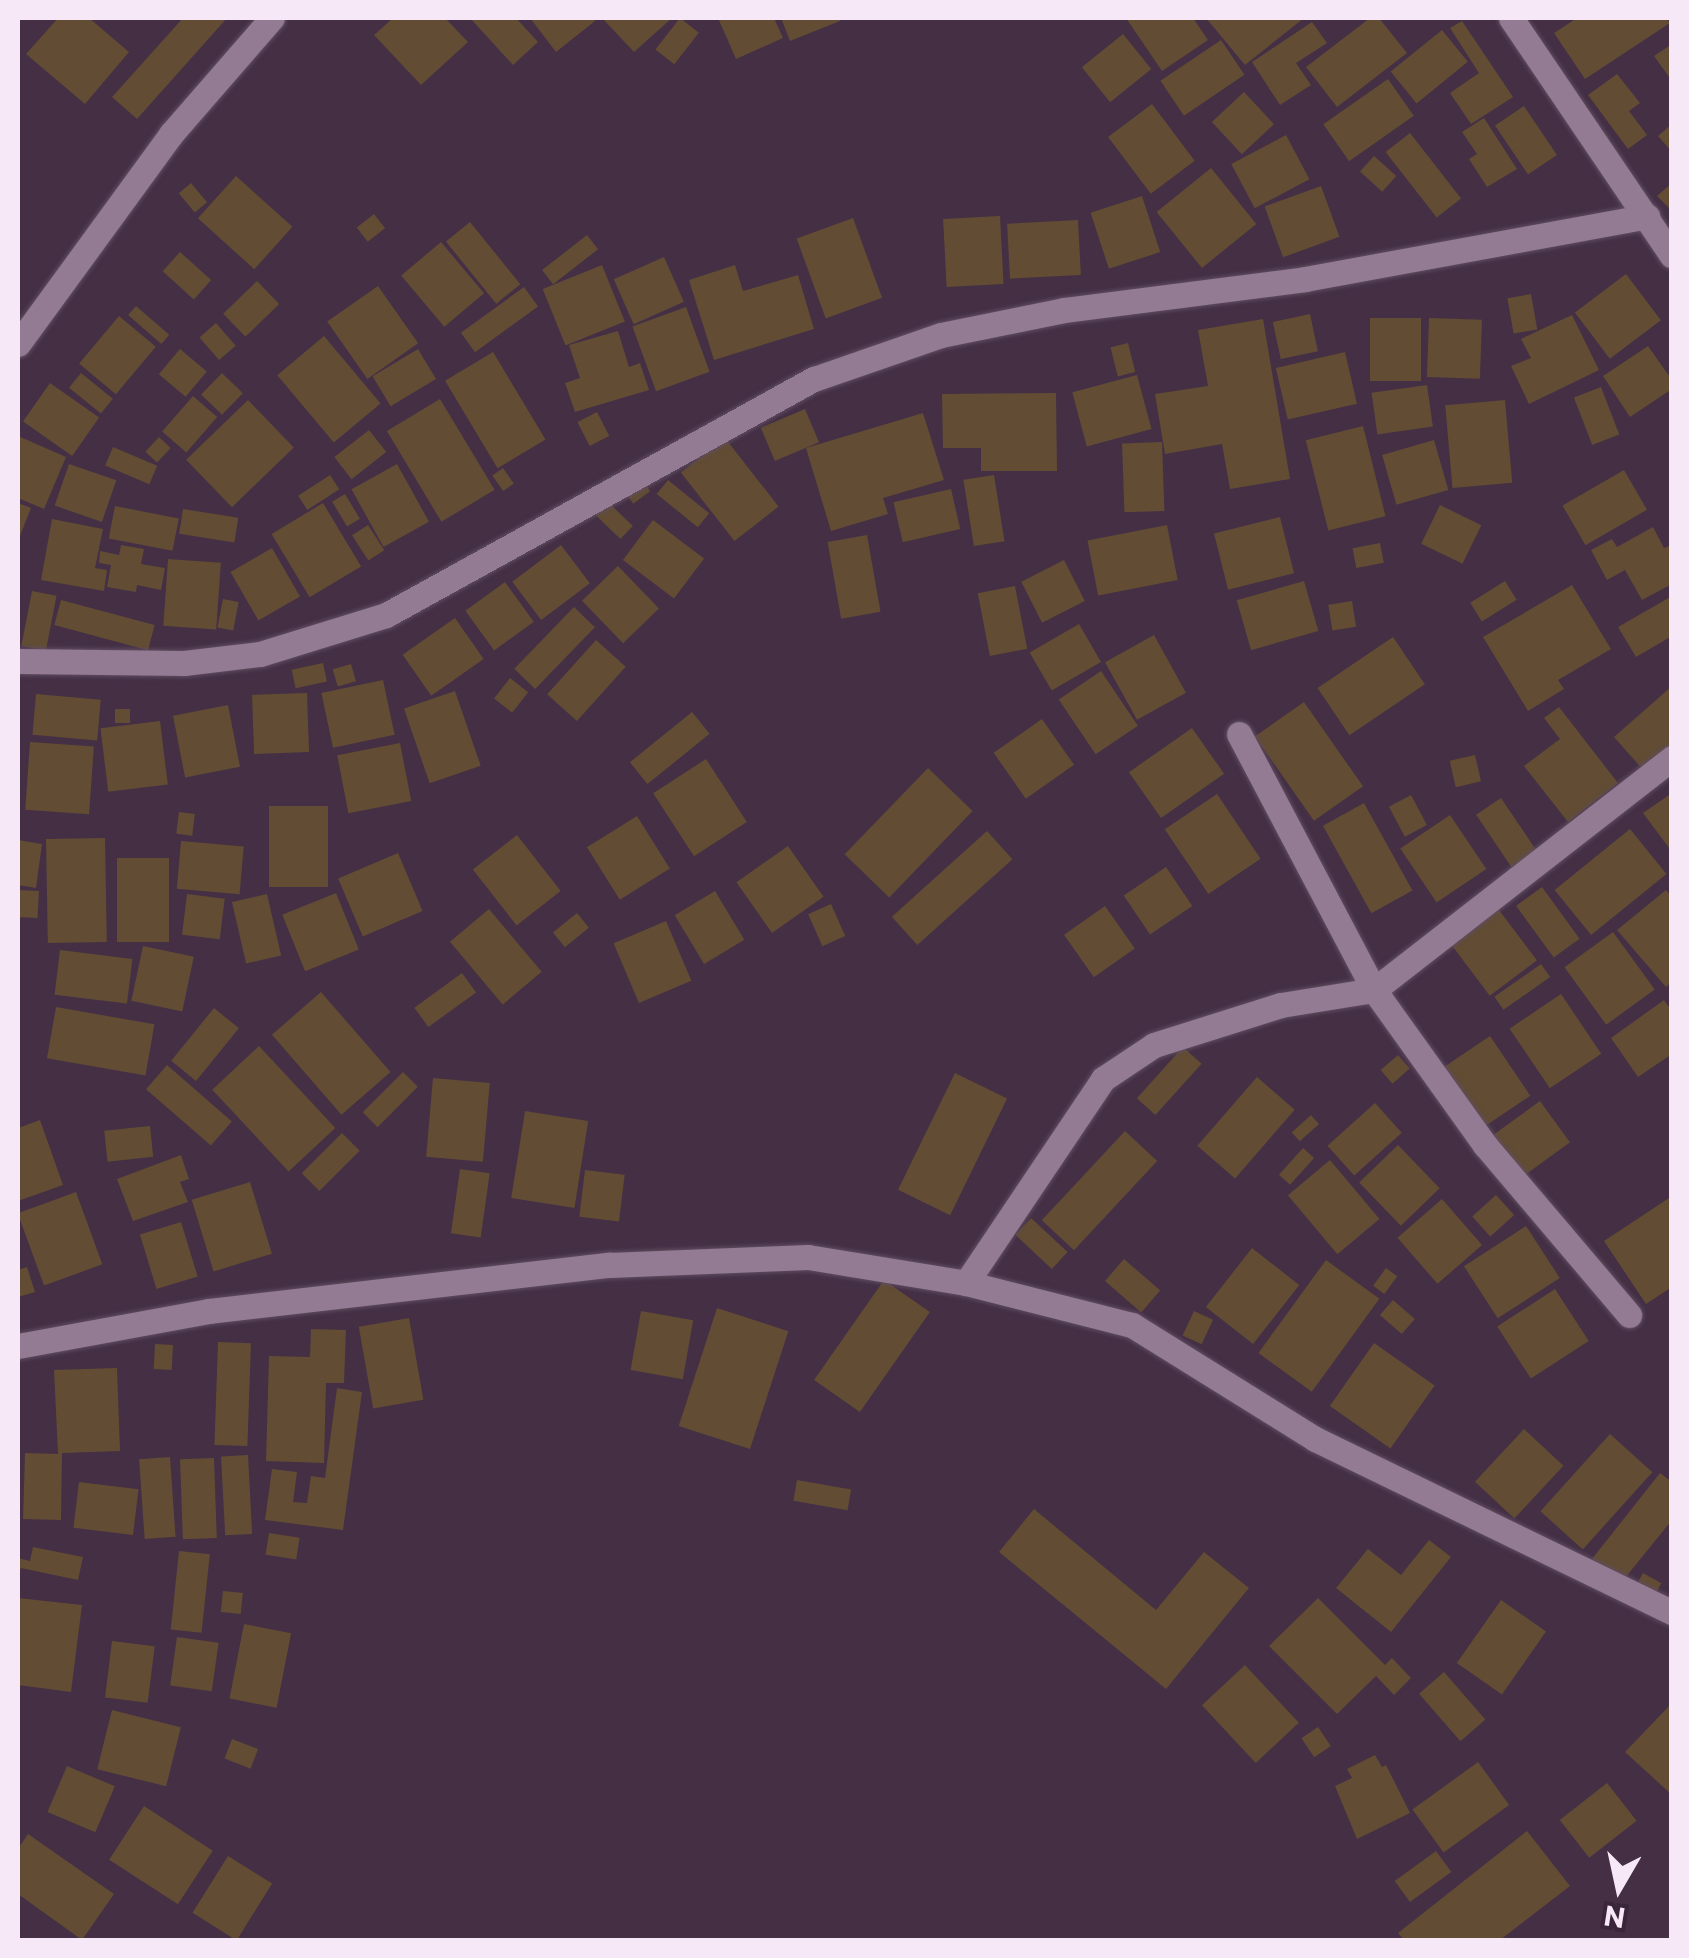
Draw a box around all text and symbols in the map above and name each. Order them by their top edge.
north arrow [1569,1838,1669,1938]
text: N [1601,1899,1627,1936]

